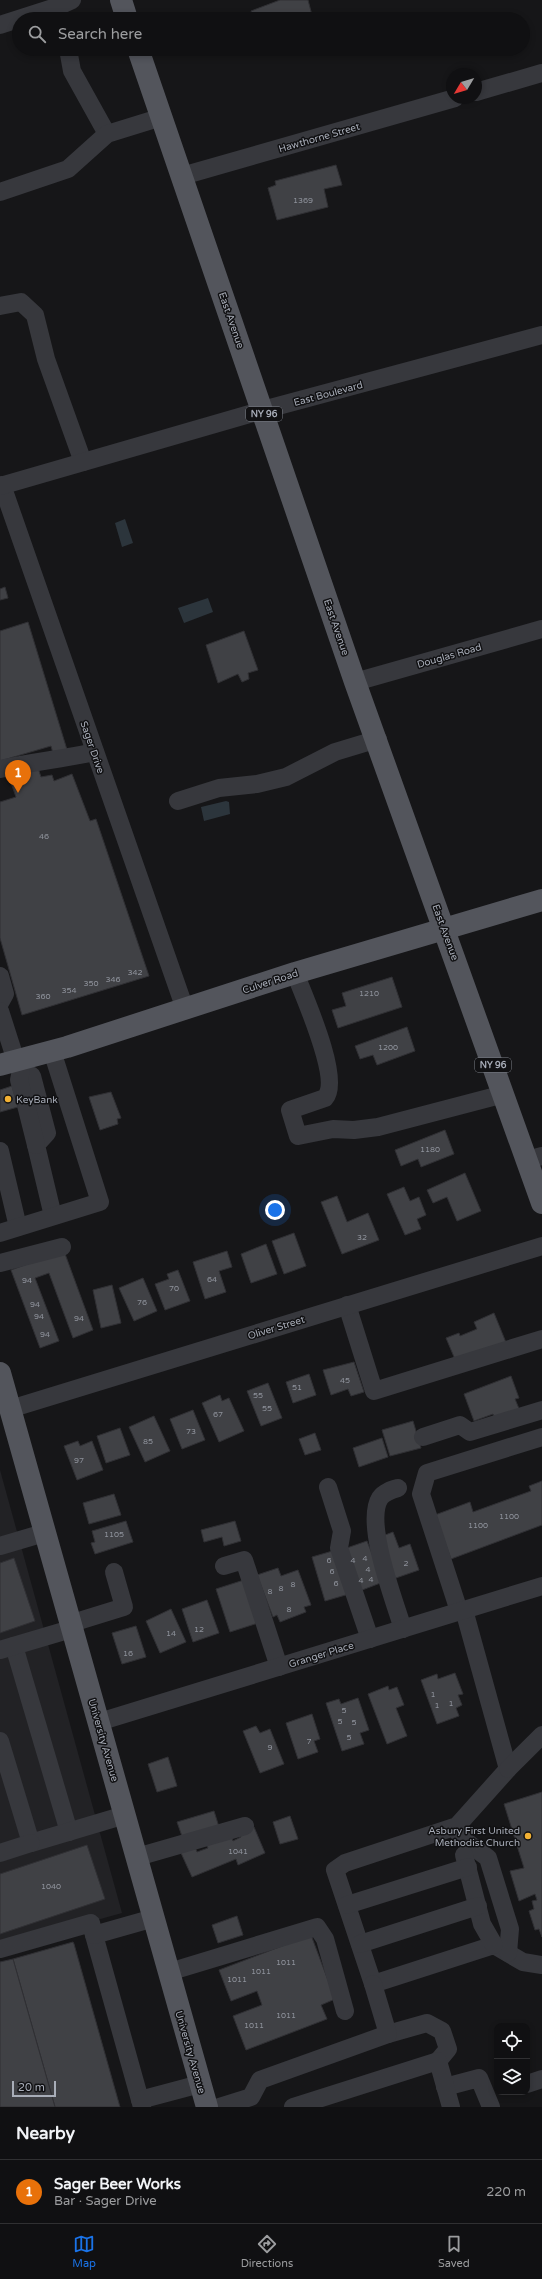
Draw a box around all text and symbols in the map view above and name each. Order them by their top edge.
search box [12,12,530,56]
icon: search [26,23,48,45]
text: Search here [58,25,142,43]
north arrow [446,68,482,104]
street label: Hawthorne Street [277,121,361,155]
house number: 1369 [293,196,313,205]
street label: East Avenue [216,291,246,350]
street label: East Boulevard [292,379,364,409]
road number: NY 96 [246,407,282,421]
street label: East Avenue [321,598,351,657]
street label: Douglas Road [416,641,483,671]
street label: Sager Drive [77,719,107,776]
pin: 1 [5,760,31,793]
house number: 46 [39,832,49,841]
street label: East Avenue [429,903,461,962]
street label: Culver Road [241,967,300,997]
house number: 342 [127,968,143,977]
house number: 346 [105,975,121,984]
house number: 350 [83,979,99,988]
house number: 354 [61,986,77,995]
house number: 1210 [359,989,379,998]
house number: 360 [35,992,51,1001]
house number: 1200 [378,1043,398,1052]
road number: NY 96 [475,1058,511,1072]
marker: KeyBank [3,1094,13,1104]
place label: KeyBank [16,1094,58,1106]
house number: 1180 [420,1145,440,1154]
your location [265,1200,285,1220]
house number: 32 [357,1233,367,1242]
house number: 64 [207,1275,217,1284]
house number: 94 [22,1276,32,1285]
house number: 70 [169,1284,179,1293]
house number: 76 [137,1298,147,1307]
house number: 94 [30,1300,40,1309]
house number: 94 [34,1312,44,1321]
house number: 94 [74,1314,84,1323]
street label: Oliver Street [246,1314,306,1342]
house number: 94 [40,1330,50,1339]
house number: 45 [340,1376,350,1385]
house number: 51 [292,1383,302,1392]
house number: 55 [253,1391,263,1400]
house number: 55 [262,1404,272,1413]
house number: 67 [213,1410,223,1419]
house number: 73 [186,1427,196,1436]
house number: 85 [143,1437,153,1446]
house number: 97 [74,1456,84,1465]
house number: 1100 [499,1512,519,1521]
house number: 1100 [468,1521,488,1530]
house number: 1105 [104,1530,124,1539]
house number: 4 [362,1554,368,1563]
house number: 6 [326,1556,332,1565]
house number: 4 [350,1556,356,1565]
house number: 2 [403,1559,409,1568]
house number: 4 [365,1565,371,1574]
house number: 6 [329,1567,335,1576]
house number: 4 [368,1575,374,1584]
house number: 4 [358,1576,364,1585]
house number: 6 [333,1579,339,1588]
house number: 8 [290,1580,296,1589]
house number: 8 [278,1584,284,1593]
house number: 8 [267,1587,273,1596]
house number: 8 [286,1605,292,1614]
house number: 12 [194,1625,204,1634]
house number: 14 [166,1629,176,1638]
street label: Granger Place [287,1639,356,1671]
house number: 16 [123,1649,133,1658]
house number: 1 [430,1690,436,1699]
street label: University Avenue [85,1698,121,1783]
house number: 1 [448,1699,454,1708]
house number: 1 [434,1701,440,1710]
house number: 5 [341,1706,347,1715]
house number: 5 [337,1717,343,1726]
house number: 5 [351,1718,357,1727]
house number: 5 [346,1733,352,1742]
house number: 7 [306,1737,312,1746]
house number: 9 [267,1743,273,1752]
place label: Asbury First United Methodist Church [428,1825,520,1849]
marker: Asbury First United Methodist Church [523,1831,533,1841]
house number: 1041 [228,1847,248,1856]
house number: 1040 [41,1882,61,1891]
house number: 1011 [276,1958,296,1967]
house number: 1011 [251,1967,271,1976]
house number: 1011 [227,1975,247,1984]
street label: University Avenue [172,2010,208,2095]
house number: 1011 [276,2011,296,2020]
house number: 1011 [244,2021,264,2030]
map controls [494,2023,530,2095]
button: locate [494,2023,530,2059]
button: layers [494,2059,530,2095]
scale bar [12,2079,56,2098]
text: 20 m [18,2081,45,2094]
text: Nearby [16,2123,75,2144]
text: Sager Beer Works [54,2175,181,2193]
text: 1 [25,2184,33,2200]
text: 220 m [486,2184,526,2200]
text: Bar · Sager Drive [54,2193,157,2209]
tab: Map [72,2233,96,2270]
tab: Directions [241,2233,293,2270]
tab: Saved [438,2233,470,2270]

